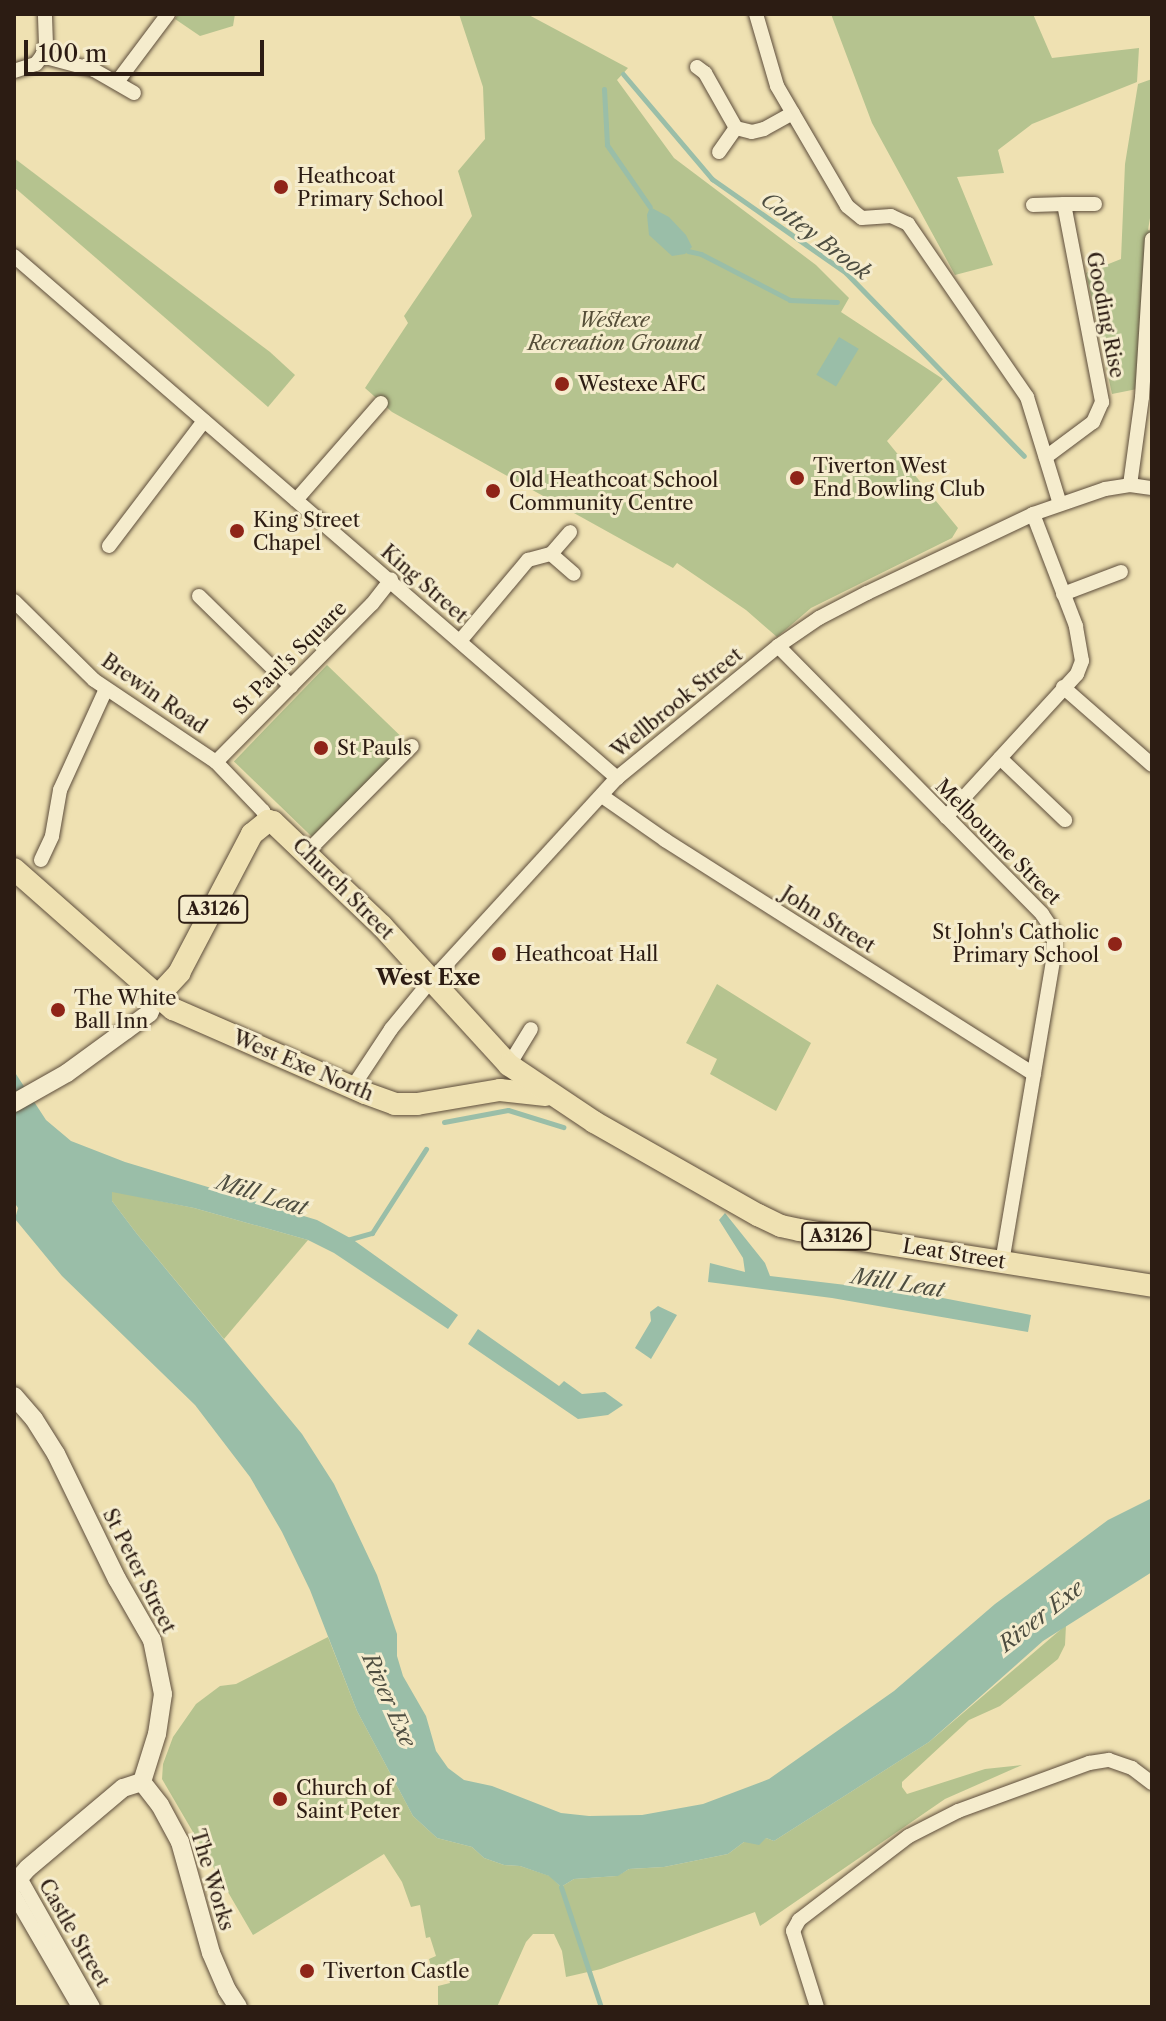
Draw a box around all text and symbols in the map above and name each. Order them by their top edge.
scale bar [28,24,268,74]
text: 100 m [38,39,107,68]
place label: Heathcoat Primary School [297,164,444,211]
marker: Heathcoat Primary School [272,178,290,196]
water label: Cottey Brook [756,186,876,286]
street label: Gooding Rise [1081,250,1129,380]
park label: Westexe Recreation Ground [528,308,700,355]
place label: Westexe AFC [578,372,706,396]
marker: Westexe AFC [553,375,571,393]
place label: Tiverton West End Bowling Club [813,454,985,501]
place label: Old Heathcoat School Community Centre [509,468,718,515]
marker: Tiverton West End Bowling Club [788,469,806,487]
marker: Old Heathcoat School Community Centre [484,482,502,500]
place label: King Street Chapel [253,508,360,555]
marker: King Street Chapel [228,522,246,540]
street label: King Street [376,540,472,628]
street label: St Paul's Square [228,596,352,720]
street label: Wellbrook Street [607,643,747,763]
street label: Brewin Road [97,649,211,739]
place label: St Pauls [337,736,412,760]
marker: St Pauls [312,739,330,757]
street label: Melbourne Street [930,774,1066,910]
street label: Church Street [287,833,399,945]
street label: John Street [777,882,879,958]
road number: A3126 [177,895,249,923]
place label: St John's Catholic Primary School [932,920,1099,967]
marker: St John's Catholic Primary School [1106,935,1124,953]
place label: Heathcoat Hall [515,942,658,966]
marker: Heathcoat Hall [490,945,508,963]
district label: West Exe [376,965,480,991]
place label: The White Ball Inn [74,986,177,1033]
marker: The White Ball Inn [49,1001,67,1019]
street label: West Exe North [229,1026,377,1106]
water label: Mill Leat [213,1169,311,1221]
road number: A3126 [800,1222,872,1250]
street label: Leat Street [901,1234,1007,1274]
water label: Mill Leat [850,1263,946,1303]
street label: St Peter Street [97,1505,181,1637]
water label: River Exe [993,1575,1089,1657]
water label: River Exe [357,1649,421,1751]
place label: Church of Saint Peter [296,1776,400,1823]
marker: Church of Saint Peter [271,1790,289,1808]
street label: The Works [185,1826,239,1934]
street label: Castle Street [33,1875,115,1991]
place label: Tiverton Castle [323,1959,469,1983]
marker: Tiverton Castle [298,1962,316,1980]

